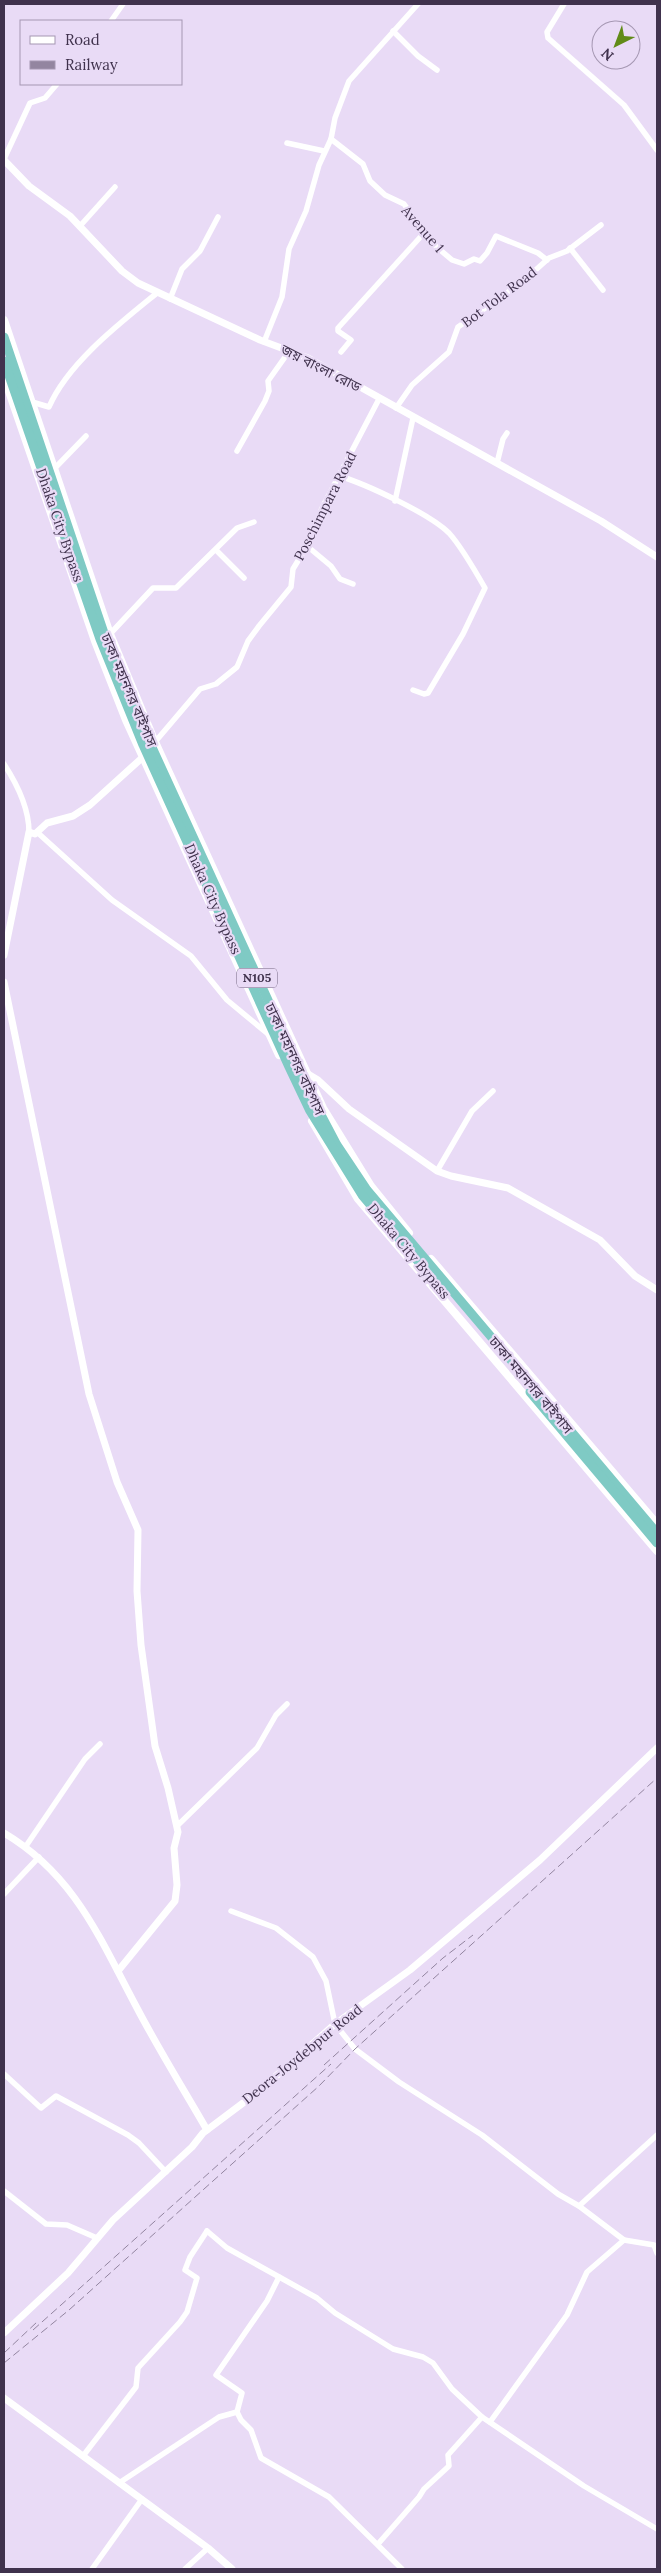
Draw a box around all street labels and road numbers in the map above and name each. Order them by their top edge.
street label: Avenue 1 [397,201,448,256]
street label: Bot Tola Road [458,263,540,331]
street label: জয় বাংলা রোড [277,340,365,396]
street label: Poschimpara Road [290,448,360,564]
street label: Dhaka City Bypass [32,466,88,584]
street label: ঢাকা মহানগর বাইপাস [97,630,161,750]
street label: Dhaka City Bypass [181,841,245,957]
road number: N105 [237,968,277,988]
street label: ঢাকা মহানগর বাইপাস [261,999,329,1118]
street label: Dhaka City Bypass [364,1200,454,1302]
street label: ঢাকা মহানগর বাইপাস [484,1332,577,1437]
street label: Deora-Joydebpur Road [238,2000,366,2108]

